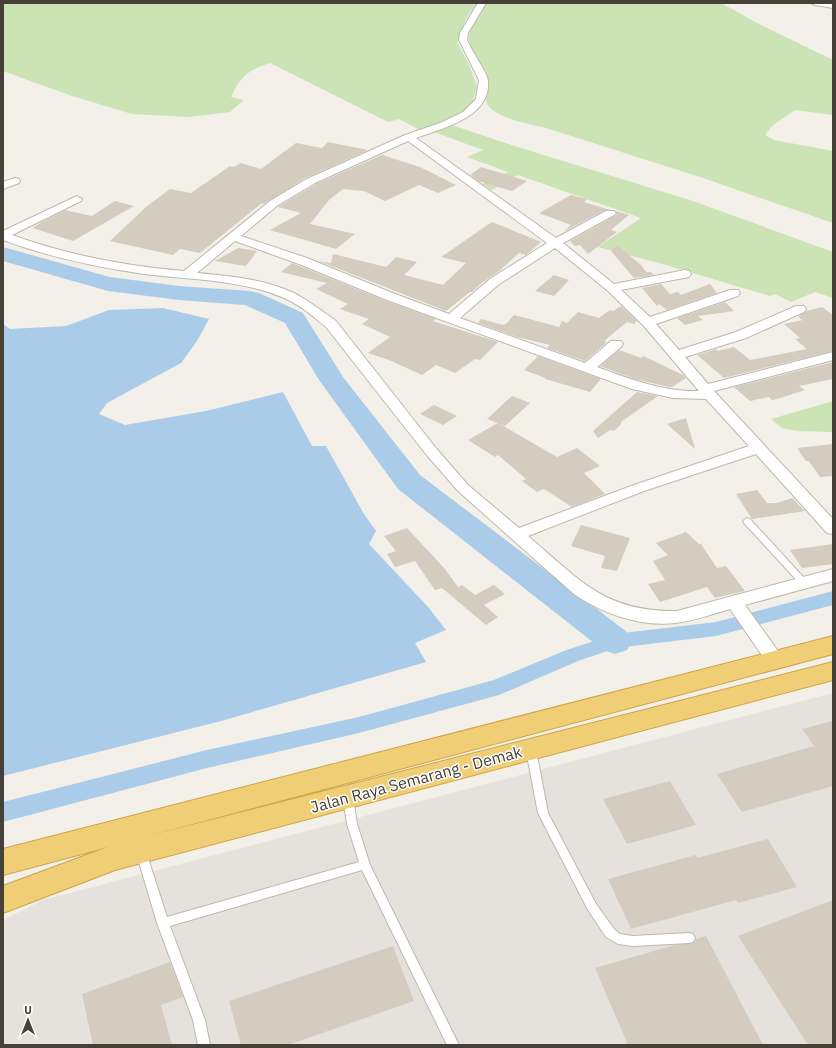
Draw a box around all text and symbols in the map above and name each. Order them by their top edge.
street label: Jalan Raya Semarang - Demak [308,741,524,817]
north arrow [8,1000,48,1040]
text: U [24,1003,32,1017]

